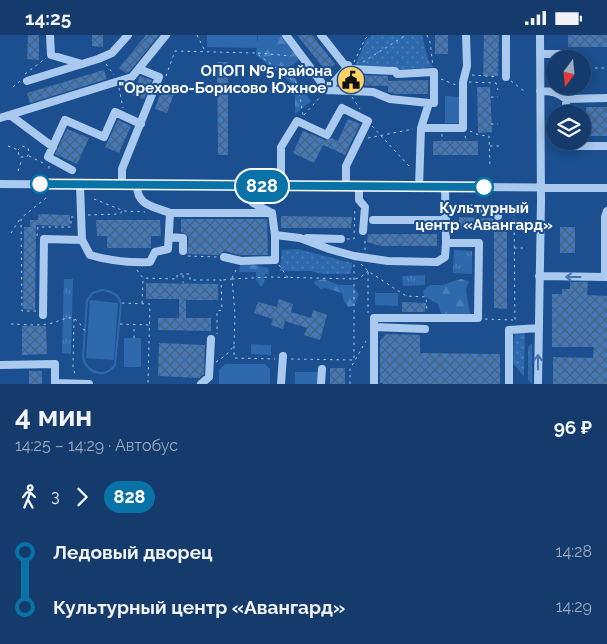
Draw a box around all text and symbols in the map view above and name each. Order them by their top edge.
text: 14:25 [25,7,71,29]
north arrow [546,50,591,95]
map controls [546,50,591,150]
place label: ОПОП №5 района "Орехово-Борисово Южное" [118,62,332,97]
public building icon: ОПОП №5 района "Орехово-Борисово Южное" [336,65,366,95]
button: layers [546,105,591,150]
line badge: 828 [233,170,291,202]
unlabelled marker [30,174,50,194]
text: 828 [246,175,278,196]
marker: Культурный центр «Авангард» [474,177,494,197]
place label: Культурный центр «Авангард» [415,199,553,234]
one-way arrow [565,272,581,281]
one-way arrow [533,355,543,371]
text: 4 мин [15,400,92,433]
text: 96 ₽ [554,416,592,438]
text: 14:25 – 14:29 · Автобус [15,436,178,455]
icon: walk [15,483,43,511]
icon: forward [68,483,96,511]
text: 828 [114,486,145,507]
text: 3 [51,487,60,506]
text: Ледовый дворец [53,541,213,563]
text: 14:28 [556,542,592,561]
text: Культурный центр «Авангард» [53,596,345,618]
text: 14:29 [556,597,592,616]

